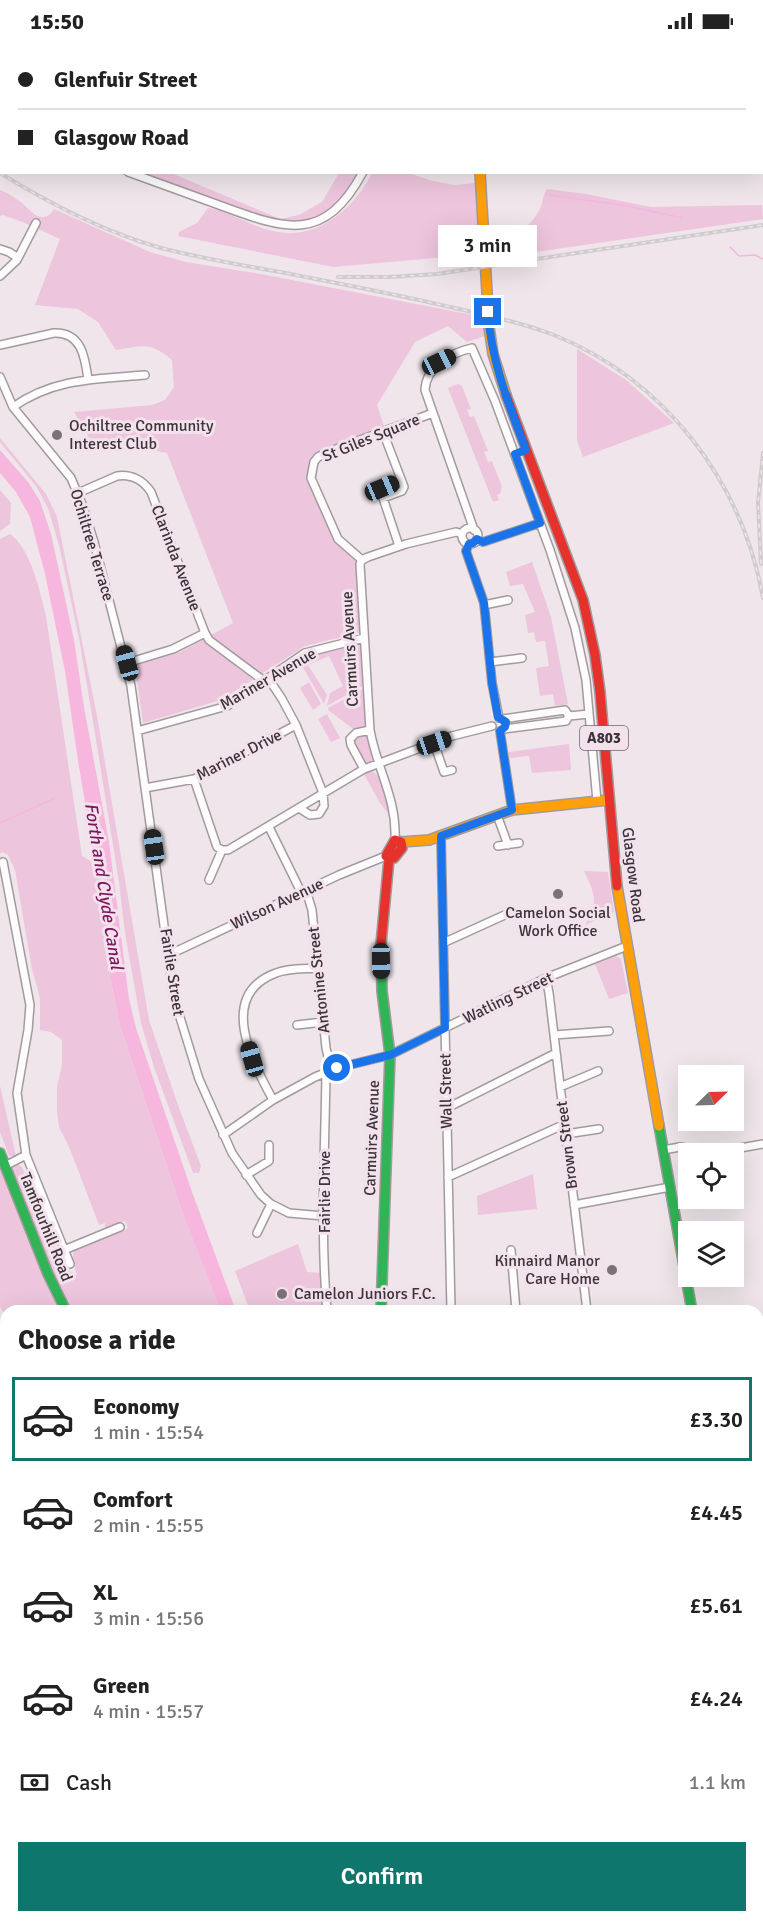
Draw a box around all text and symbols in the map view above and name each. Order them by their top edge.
text: 15:50 [30,8,84,35]
text: Glenfuir Street [54,66,197,93]
text: Glasgow Road [54,124,189,151]
callout: 3 min [438,225,538,267]
text: 3 min [464,233,511,258]
route end [474,298,501,325]
car [419,346,459,378]
street label: St Giles Square [319,409,423,467]
place label: Ochiltree Community Interest Club [69,416,214,454]
marker: Ochiltree Community Interest Club [50,428,64,442]
car [362,473,402,503]
street label: Ochiltree Terrace [65,487,119,603]
street label: Clarinda Avenue [147,502,205,614]
street label: Carmuirs Avenue [337,591,363,707]
car [114,643,140,683]
street label: Mariner Avenue [216,643,320,715]
street label: Mariner Drive [193,725,285,785]
road number: A803 [580,726,628,750]
car [414,729,454,757]
water label: Forth and Clyde Canal [80,801,128,973]
street label: Glasgow Road [617,826,649,924]
car [143,828,165,866]
street label: Wilson Avenue [227,874,327,934]
marker: Camelon Social Work Office [551,887,565,901]
place label: Camelon Social Work Office [505,903,611,941]
street label: Antonine Street [303,925,335,1034]
street label: Fairlie Street [155,927,189,1018]
car [372,943,390,979]
street label: Watling Street [460,967,557,1028]
car [238,1039,266,1079]
street label: Wall Street [435,1053,457,1129]
route start [323,1054,350,1081]
north arrow [678,1065,744,1131]
map controls [678,1065,744,1287]
street label: Carmuirs Avenue [360,1080,384,1196]
street label: Brown Street [552,1099,582,1190]
button: locate [678,1143,744,1209]
street label: Fairlie Drive [315,1151,335,1233]
street label: Tamfourhill Road [15,1170,77,1284]
button: layers [678,1221,744,1287]
place label: Kinnaird Manor Care Home [494,1251,600,1289]
marker: Kinnaird Manor Care Home [605,1263,619,1277]
place label: Camelon Juniors F.C. [294,1284,436,1304]
marker: Camelon Juniors F.C. [275,1287,289,1301]
text: Choose a ride [18,1324,176,1357]
icon: car [21,1392,75,1446]
text: Economy [93,1393,179,1420]
text: £3.30 [689,1406,743,1433]
text: 1 min · 15:54 [93,1420,204,1445]
icon: car [21,1485,75,1539]
text: Comfort [93,1486,173,1513]
text: £4.45 [689,1499,743,1526]
text: 2 min · 15:55 [93,1513,204,1538]
icon: car [21,1578,75,1632]
text: XL [93,1579,118,1606]
text: £5.61 [689,1592,743,1619]
text: 3 min · 15:56 [93,1606,204,1631]
icon: car [21,1671,75,1725]
text: Green [93,1672,150,1699]
text: £4.24 [689,1685,743,1712]
text: 4 min · 15:57 [93,1699,204,1724]
icon: cash [18,1766,51,1799]
text: Cash [66,1769,112,1796]
text: 1.1 km [689,1770,746,1795]
button: Confirm [18,1842,746,1911]

